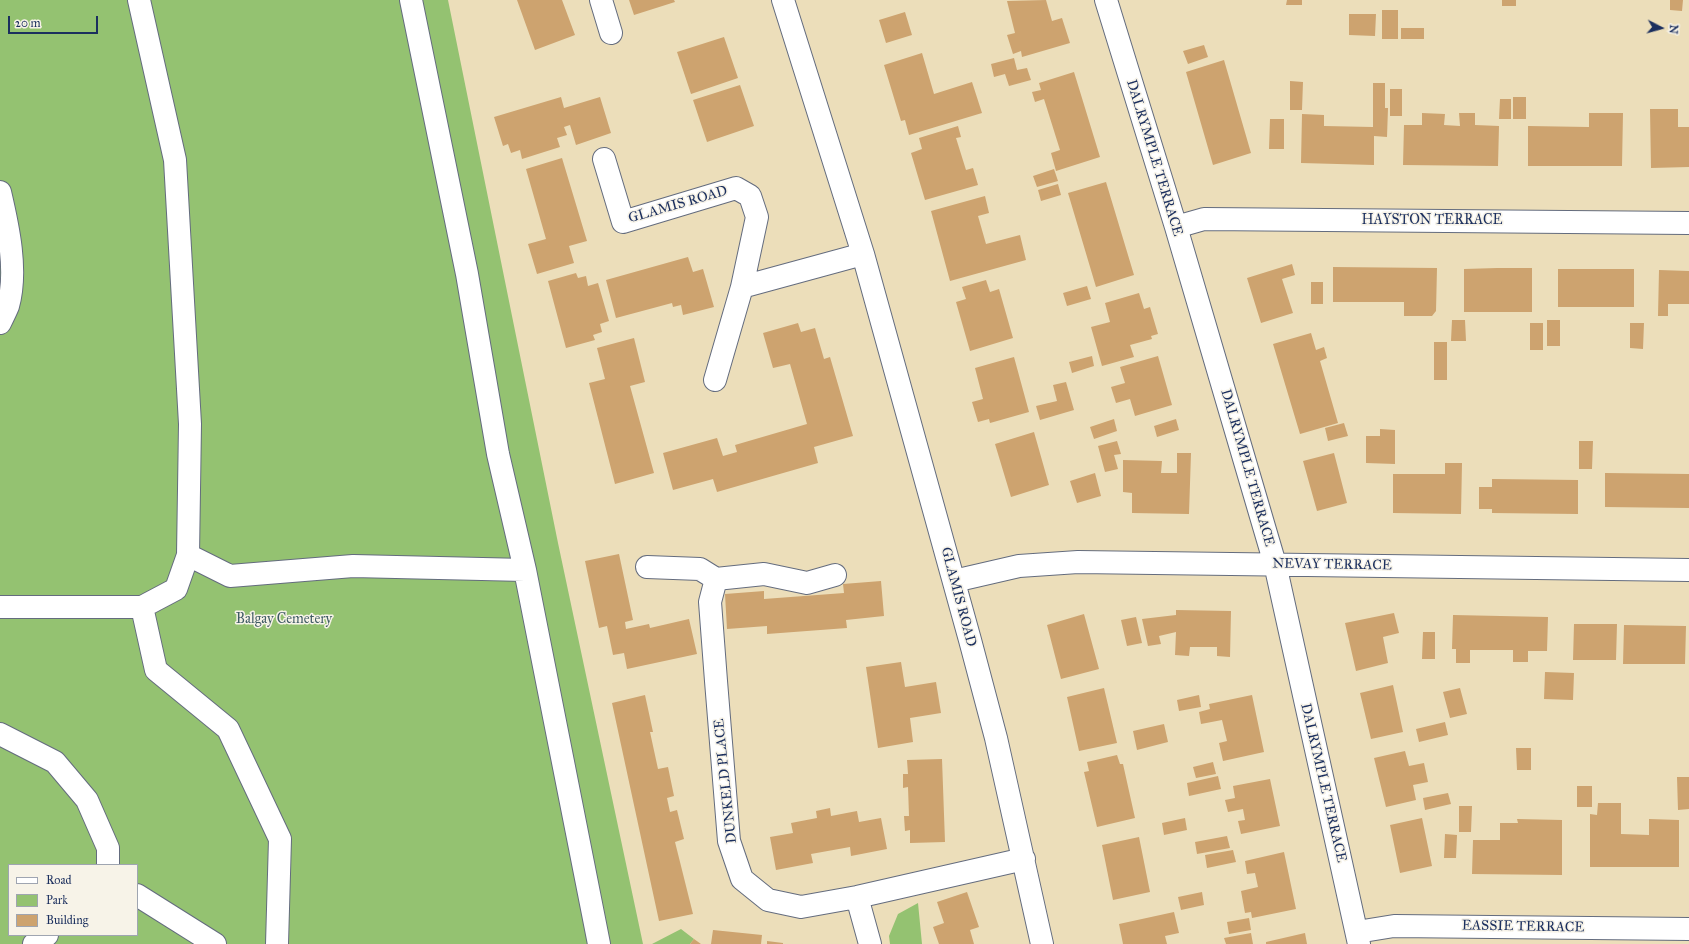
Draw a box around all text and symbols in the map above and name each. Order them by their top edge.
scale bar [10,8,100,34]
north arrow [1641,8,1681,48]
text: 20 m [15,16,41,30]
text: N [1666,24,1680,35]
street label: DALRYMPLE TERRACE [1122,78,1186,238]
street label: GLAMIS ROAD [626,183,730,227]
street label: HAYSTON TERRACE [1361,213,1503,229]
street label: DALRYMPLE TERRACE [1216,387,1278,549]
street label: GLAMIS ROAD [937,545,979,649]
street label: NEVAY TERRACE [1272,556,1392,574]
park label: Balgay Cemetery [236,612,332,628]
street label: DALRYMPLE TERRACE [1296,702,1350,864]
street label: DUNKELD PLACE [711,718,741,844]
legend [8,864,138,936]
text: Road [46,873,72,887]
text: Park [46,893,68,907]
text: Building [46,913,88,927]
street label: EASSIE TERRACE [1462,918,1584,936]

